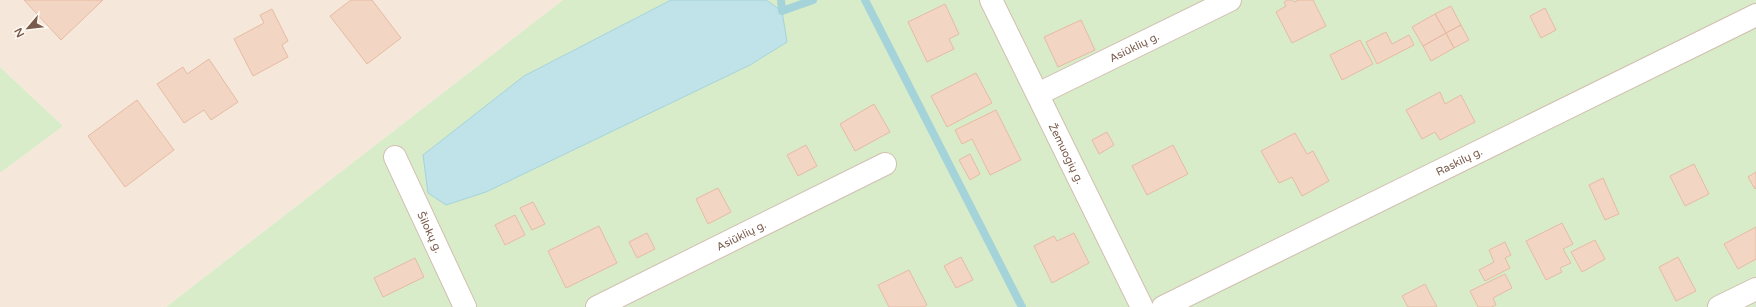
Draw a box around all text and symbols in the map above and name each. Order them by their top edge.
north arrow [8,8,48,48]
text: N [12,26,27,39]
street label: Asiūklių g. [1107,30,1161,65]
street label: Žemuogių g. [1046,121,1086,186]
street label: Raskilų g. [1434,145,1485,179]
street label: Šilokų g. [414,209,445,255]
street label: Asiūklių g. [714,218,769,254]

